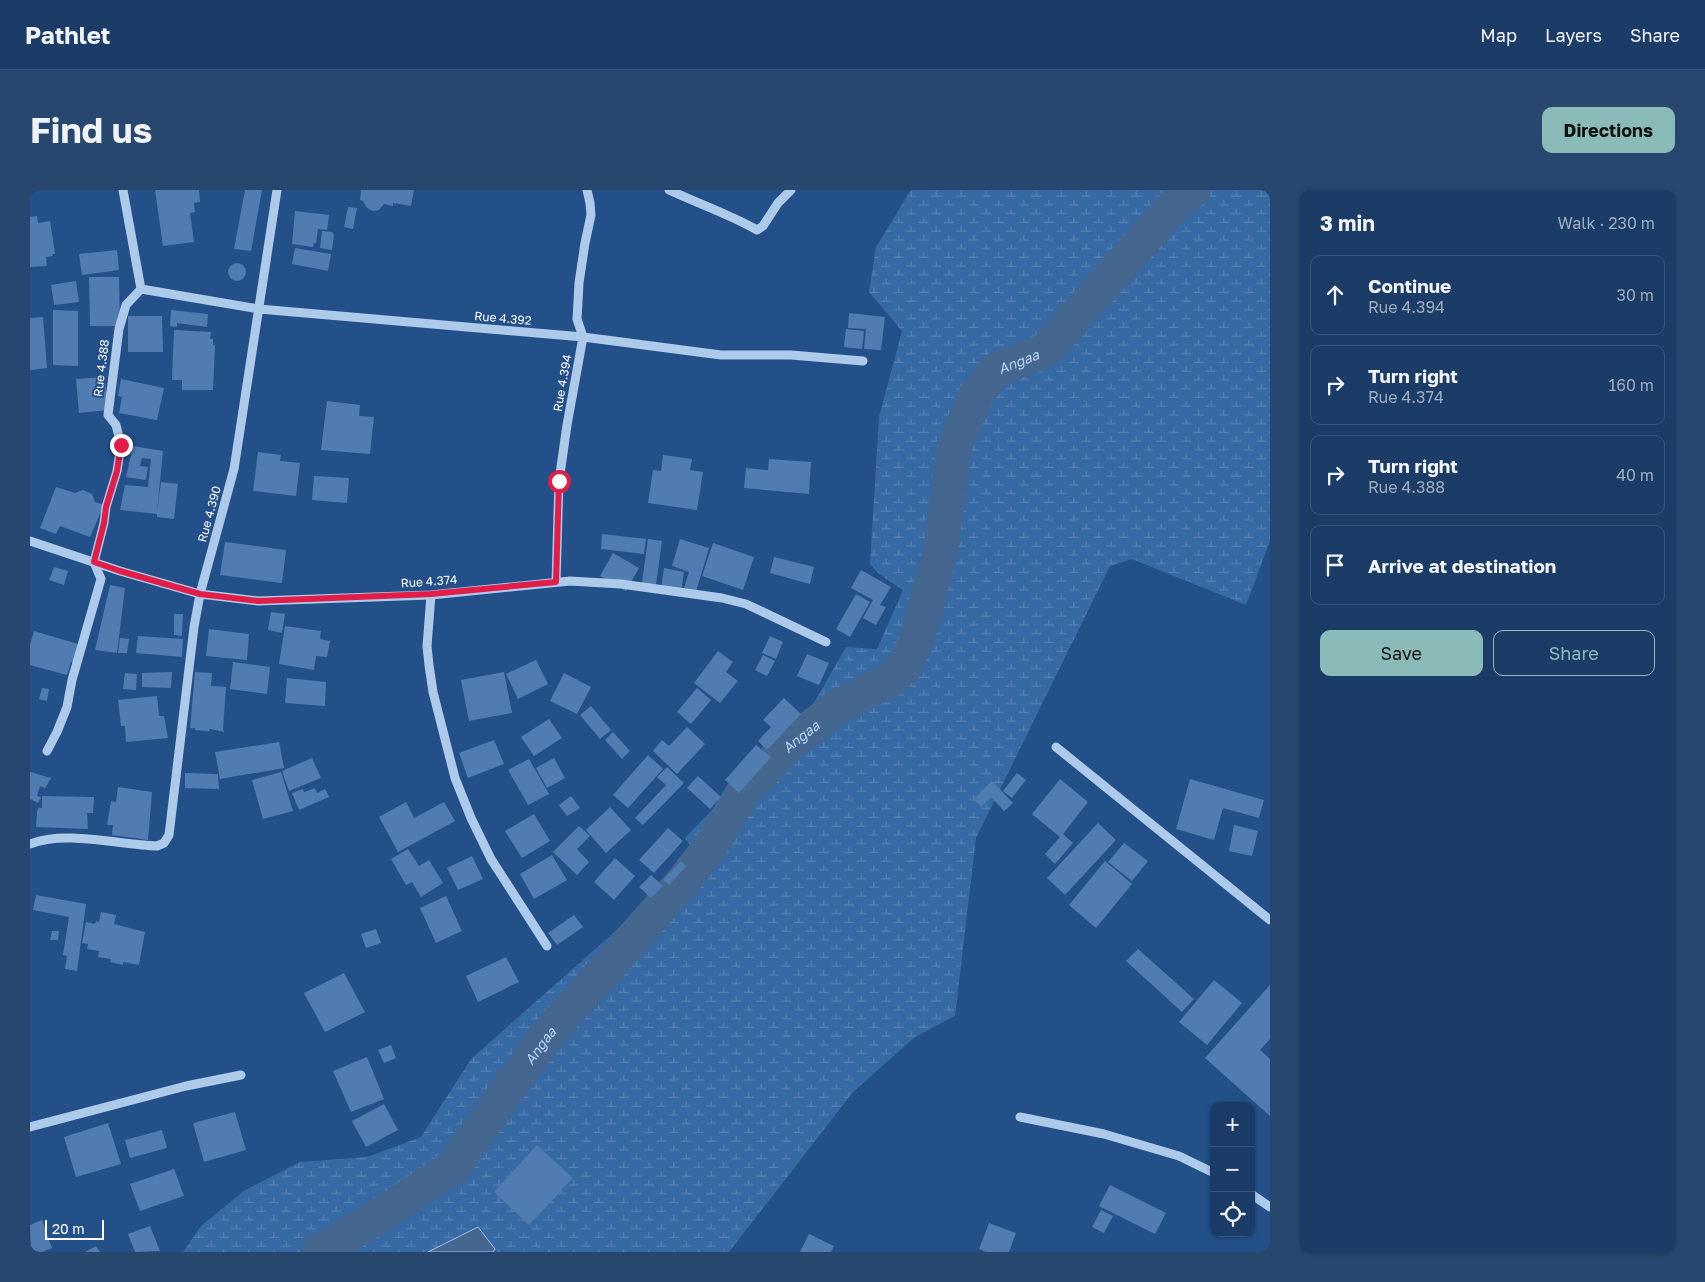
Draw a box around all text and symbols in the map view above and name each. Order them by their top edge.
text: Pathlet [25,20,110,49]
text: Map [1480,24,1517,46]
text: Layers [1545,24,1602,46]
text: Share [1630,24,1680,46]
button: Directions [1542,107,1675,153]
text: Find us [30,109,152,151]
text: 3 min [1320,210,1375,236]
text: Walk · 230 m [1558,213,1655,233]
text: Continue [1368,274,1451,297]
icon: ahead [1321,281,1349,309]
text: 30 m [1617,285,1654,305]
text: Rue 4.394 [1368,297,1445,317]
street label: Rue 4.392 [474,308,532,328]
street label: Rue 4.388 [90,338,112,398]
water label: Angaa [995,345,1042,377]
street label: Rue 4.394 [550,353,574,413]
text: Turn right [1368,364,1458,387]
icon: right [1321,371,1349,399]
text: 160 m [1608,375,1654,395]
text: Rue 4.374 [1368,387,1444,407]
route end [110,434,133,457]
text: Turn right [1368,454,1458,477]
icon: right [1321,461,1349,489]
text: 40 m [1616,465,1654,485]
route start [548,470,571,493]
text: Rue 4.388 [1368,477,1445,497]
street label: Rue 4.390 [194,484,224,544]
icon: arrive [1321,551,1349,579]
text: Arrive at destination [1368,554,1556,577]
street label: Rue 4.374 [400,572,458,590]
button: Save [1320,630,1483,676]
button: Share [1493,630,1655,676]
water label: Angaa [778,715,823,756]
water label: Angaa [520,1022,560,1068]
map controls [1210,1102,1255,1237]
button: + [1210,1102,1255,1147]
button: − [1210,1147,1255,1192]
button: locate [1210,1192,1255,1237]
scale bar [45,1217,104,1240]
text: 20 m [52,1220,85,1237]

